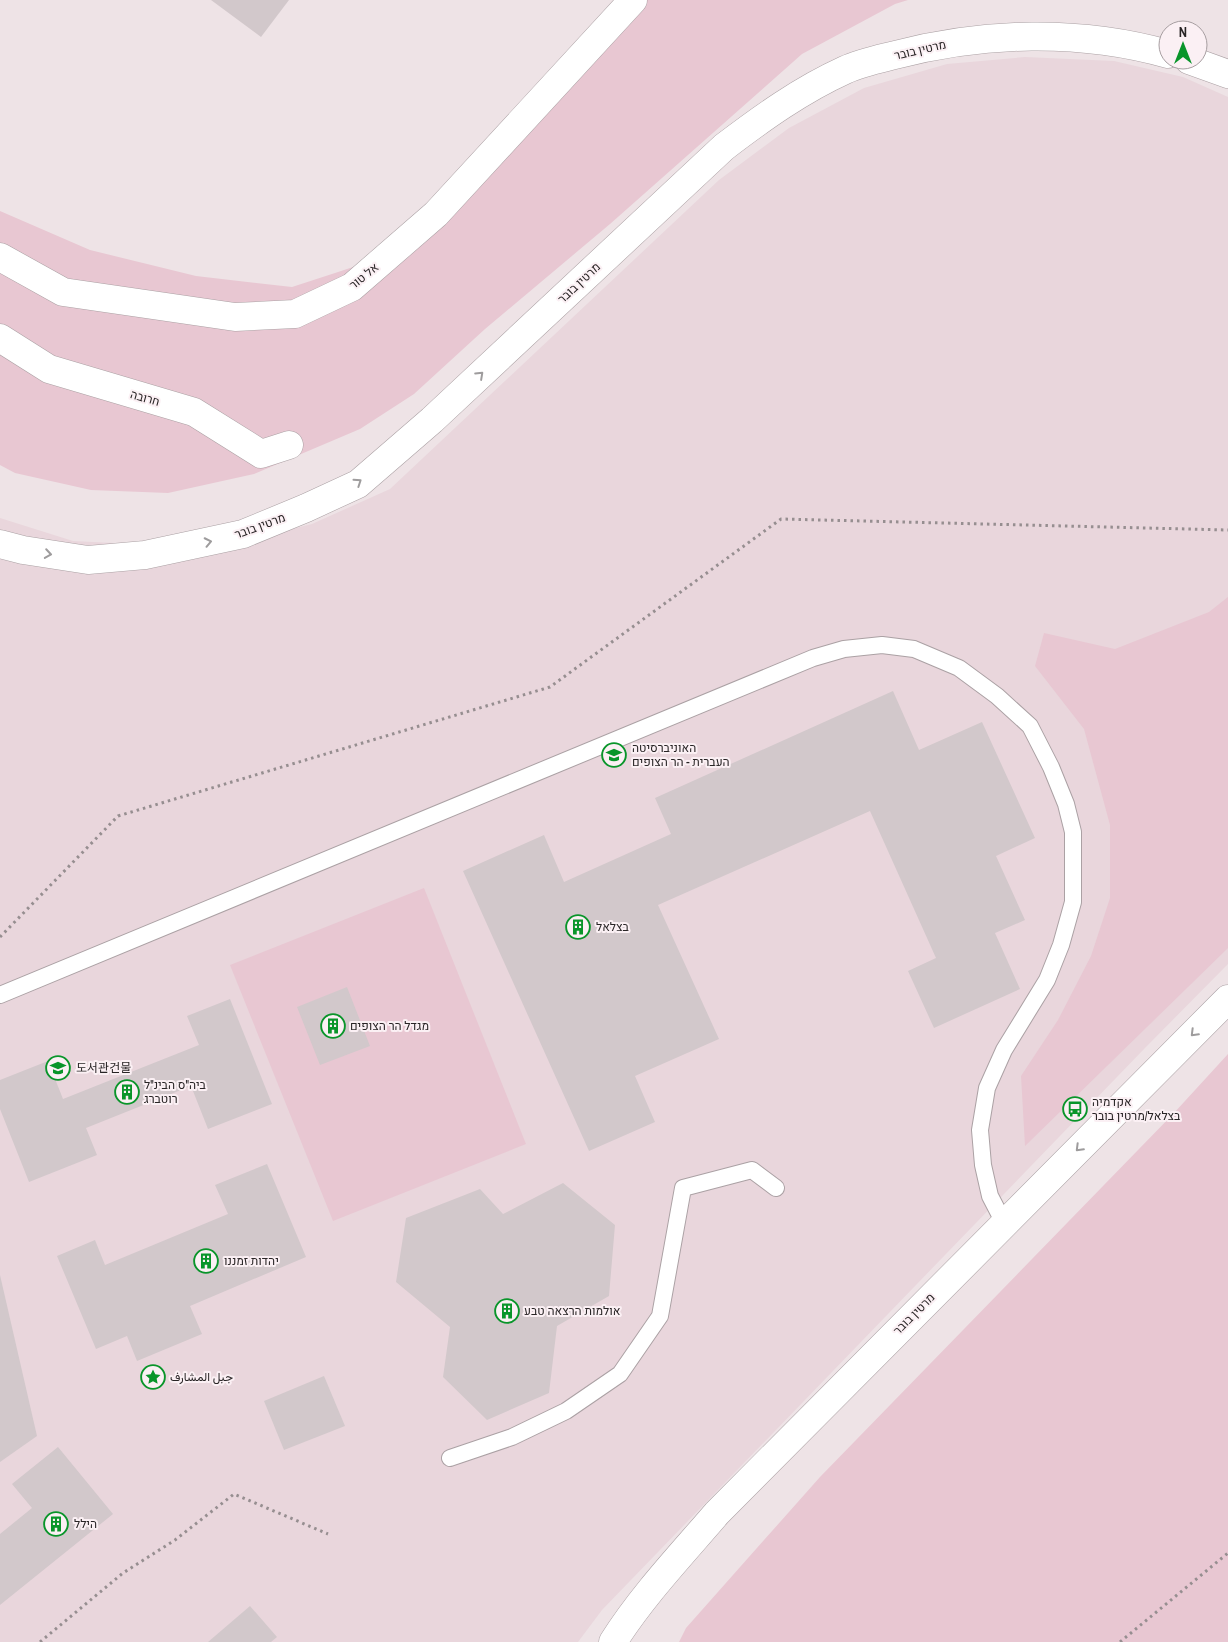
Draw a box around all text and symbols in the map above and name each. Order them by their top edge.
north arrow [1158,20,1208,70]
text: N [1179,23,1187,41]
street label: מרטין בובר [892,36,948,64]
street label: אל טור [346,259,382,293]
street label: מרטין בובר [554,259,604,307]
one-way arrow [475,372,484,381]
street label: חרובה [128,386,162,410]
one-way arrow [352,479,362,488]
street label: מרטין בובר [232,509,288,543]
one-way arrow [204,537,213,548]
one-way arrow [43,548,52,558]
place label: האוניברסיטה העברית - הר הצופים [632,740,730,770]
school or university icon: האוניברסיטה העברית - הר הצופים [601,742,627,768]
building icon: בצלאל [565,914,591,940]
place label: בצלאל [596,919,630,935]
building icon: מגדל הר הצופים [320,1013,346,1039]
place label: מגדל הר הצופים [350,1018,429,1034]
one-way arrow [1190,1027,1199,1036]
school or university icon: 도서관건물 [45,1055,71,1081]
place label: 도서관건물 [76,1060,131,1076]
place label: ביה"ס הבינ"ל רוטברג [144,1077,207,1107]
building icon: ביה"ס הבינ"ל רוטברג [114,1079,140,1105]
place label: אקדמיה בצלאל/מרטין בובר [1092,1094,1181,1124]
bus stop icon: אקדמיה בצלאל/מרטין בובר [1062,1096,1088,1122]
one-way arrow [1076,1142,1085,1151]
building icon: יהדות זמננו [193,1248,219,1274]
place label: יהדות זמננו [224,1253,279,1269]
street label: מרטין בובר [890,1290,938,1338]
building icon: אולמות הרצאה טבע [494,1298,520,1324]
place label: אולמות הרצאה טבע [524,1303,621,1319]
place icon: جبل المشارف [140,1364,166,1390]
place label: جبل المشارف [170,1369,233,1385]
building icon: הילל [43,1511,69,1537]
place label: הילל [74,1516,97,1532]

